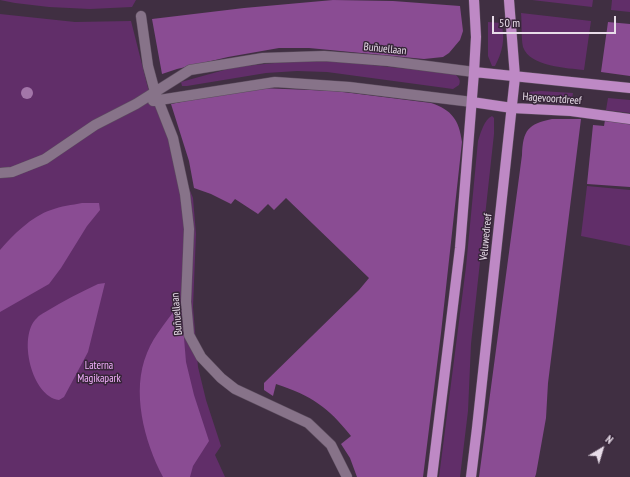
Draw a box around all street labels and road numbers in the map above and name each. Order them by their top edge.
street label: Buñuellaan [363,40,407,58]
street label: Hagevoortdreef [522,90,582,108]
street label: Veluwedreef [477,213,495,261]
street label: Buñuellaan [169,292,185,336]

